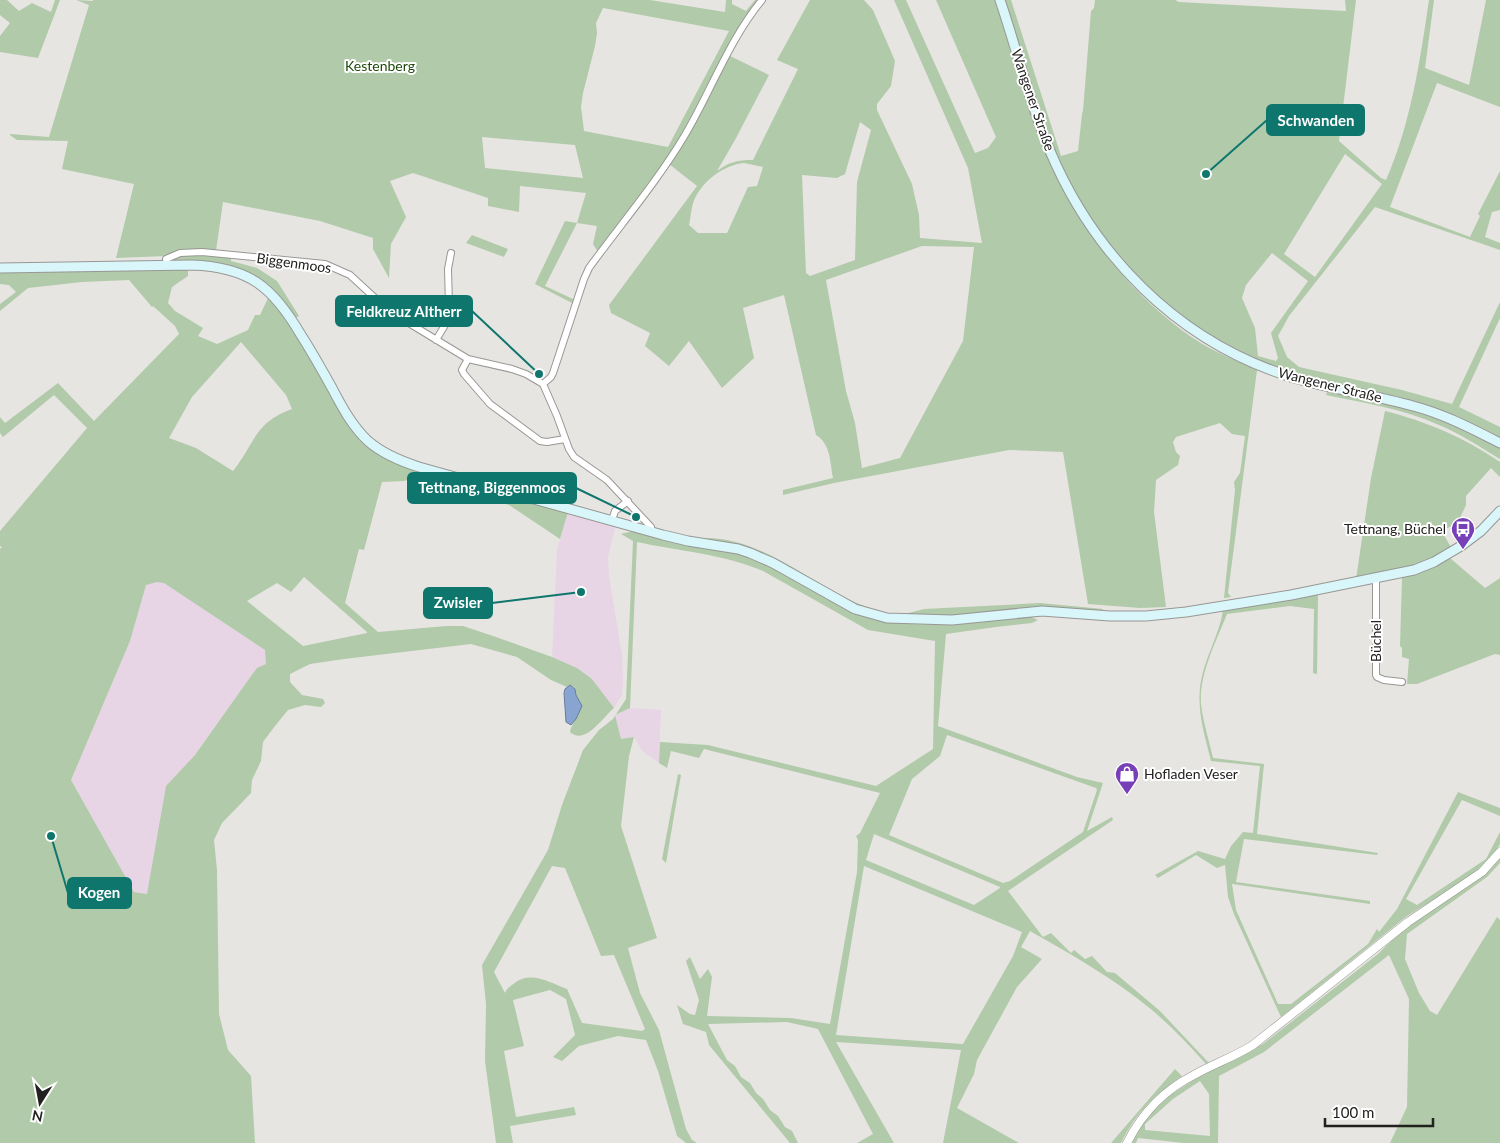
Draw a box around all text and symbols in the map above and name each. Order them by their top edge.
street label: Wangener Straße [1008,47,1059,153]
park label: Kestenberg [345,57,415,74]
callout: Schwanden [1267,105,1364,135]
text: Schwanden [1278,111,1354,129]
street label: Biggenmoos [256,249,333,276]
callout: Feldkreuz Altherr [336,296,472,326]
text: Feldkreuz Altherr [346,302,462,320]
street label: Wangener Straße [1276,363,1384,406]
callout: Tettnang, Biggenmoos [408,473,576,503]
text: Tettnang, Biggenmoos [418,478,566,496]
bus stop icon: Tettnang, Büchel [1450,516,1476,550]
place label: Tettnang, Büchel [1344,520,1446,537]
callout: Zwisler [424,588,492,618]
text: Zwisler [434,593,483,611]
street label: Büchel [1367,620,1384,662]
shop icon: Hofladen Veser [1114,761,1140,795]
place label: Hofladen Veser [1144,765,1238,782]
callout: Kogen [68,878,131,908]
text: Kogen [78,883,120,901]
north arrow [15,1078,65,1128]
scale bar [1325,1096,1432,1128]
text: 100 m [1332,1103,1374,1121]
text: N [31,1107,44,1126]

